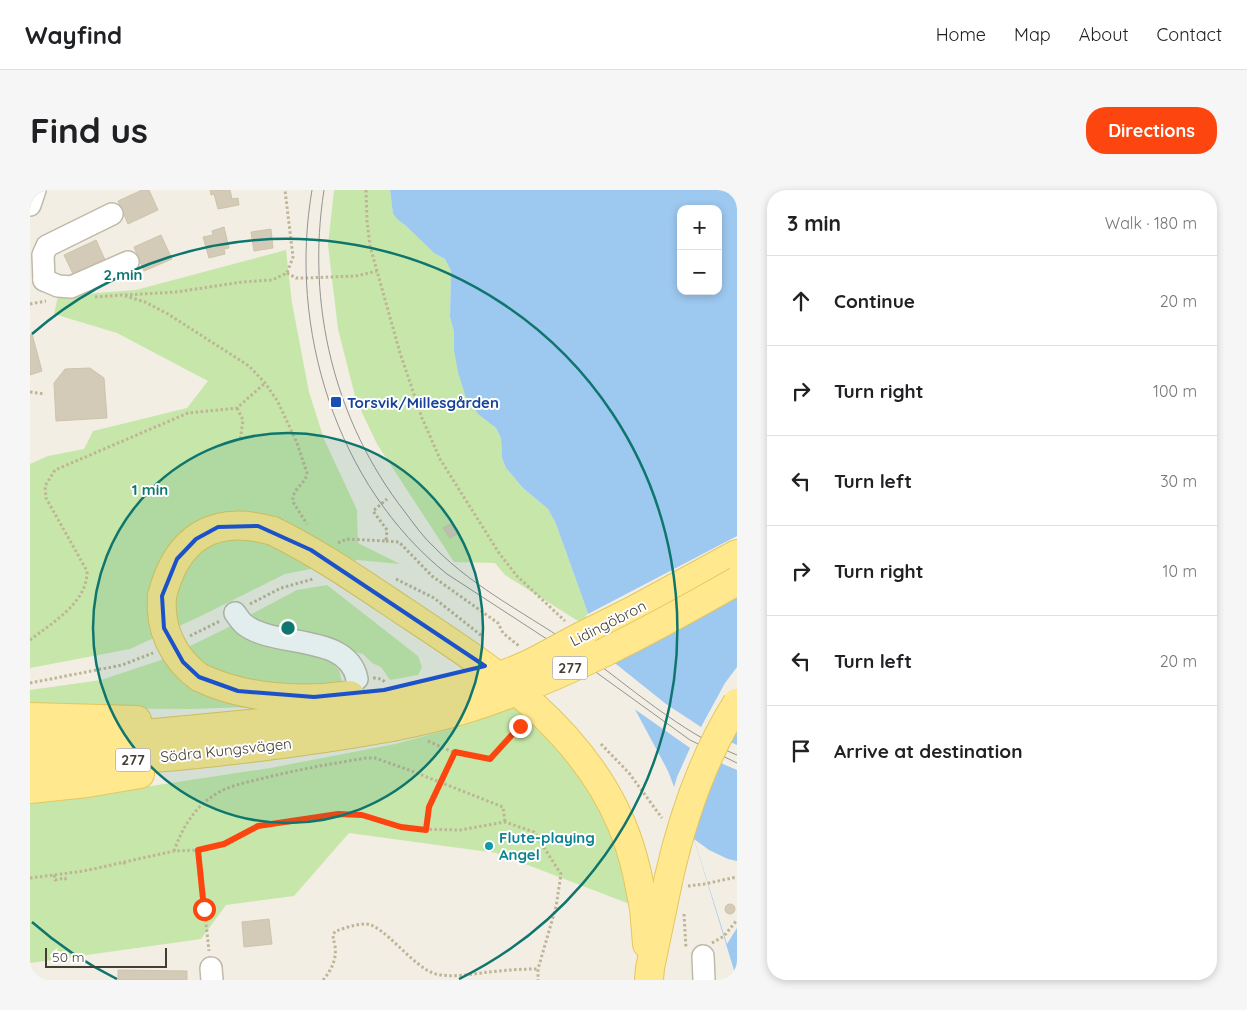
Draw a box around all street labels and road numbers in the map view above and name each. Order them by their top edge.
street label: Lidingöbron [567,596,649,650]
road number: 277 [552,656,588,679]
street label: Södra Kungsvägen [159,734,293,766]
road number: 277 [116,748,150,772]

